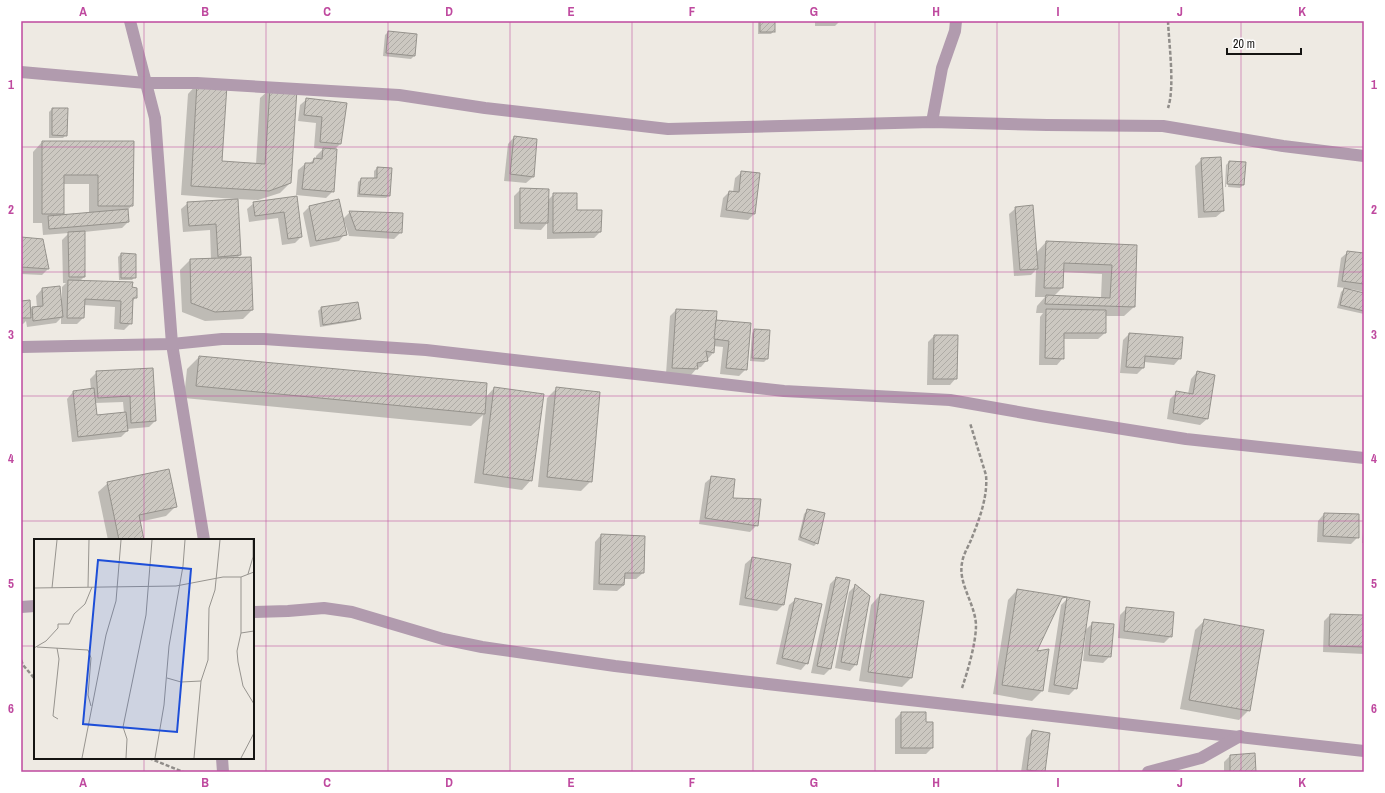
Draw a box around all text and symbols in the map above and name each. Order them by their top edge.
text: A [79,3,87,20]
text: B [201,3,209,20]
text: C [323,3,331,20]
text: D [445,3,453,20]
text: E [567,3,575,20]
text: F [689,3,696,20]
text: G [810,3,818,20]
text: H [932,3,940,20]
text: I [1057,3,1060,20]
text: J [1177,3,1183,20]
text: K [1298,3,1306,20]
scale bar [1227,30,1301,56]
text: 20 m [1233,36,1255,52]
text: 1 [8,76,14,93]
text: 1 [1371,76,1377,93]
text: 2 [8,201,14,218]
text: 2 [1371,201,1377,218]
text: 3 [8,326,14,343]
text: 3 [1371,326,1377,343]
text: 4 [8,450,14,467]
text: 4 [1371,450,1377,467]
inset map [34,539,254,759]
text: 5 [8,575,14,592]
text: 5 [1371,575,1377,592]
text: 6 [8,700,14,717]
text: 6 [1371,700,1377,717]
text: A [79,774,87,791]
text: B [201,774,209,791]
text: C [323,774,331,791]
text: D [445,774,453,791]
text: E [567,774,575,791]
text: F [689,774,696,791]
text: G [810,774,818,791]
text: H [932,774,940,791]
text: I [1057,774,1060,791]
text: J [1177,774,1183,791]
text: K [1298,774,1306,791]

